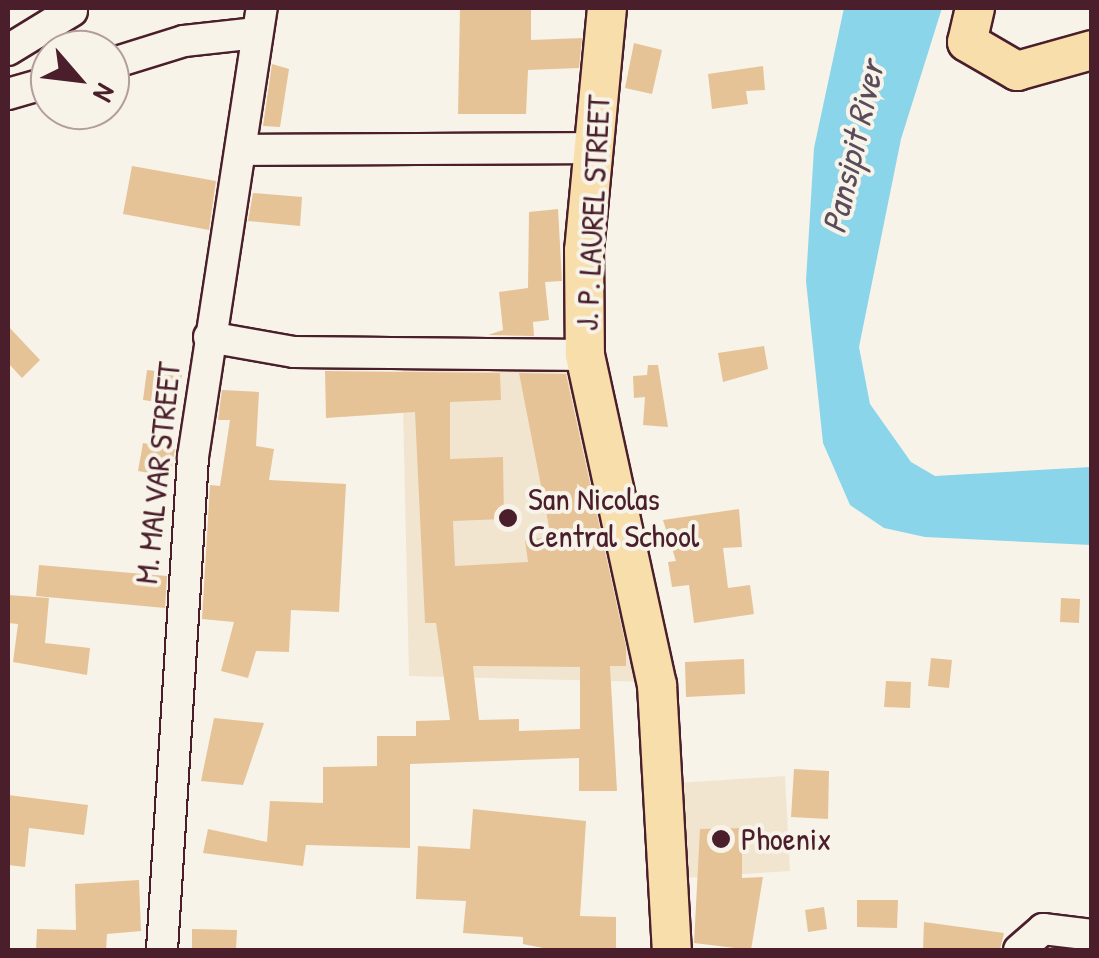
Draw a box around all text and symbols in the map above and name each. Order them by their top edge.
north arrow [30,30,130,130]
water label: Pansipit River [813,57,893,237]
text: N [84,78,125,109]
street label: J. P. LAUREL STREET [568,94,618,332]
street label: M. MALVAR STREET [127,360,189,586]
place label: San Nicolas Central School [528,481,699,556]
marker: San Nicolas Central School [497,507,519,529]
place label: Phoenix [741,820,831,858]
marker: Phoenix [710,828,732,850]

